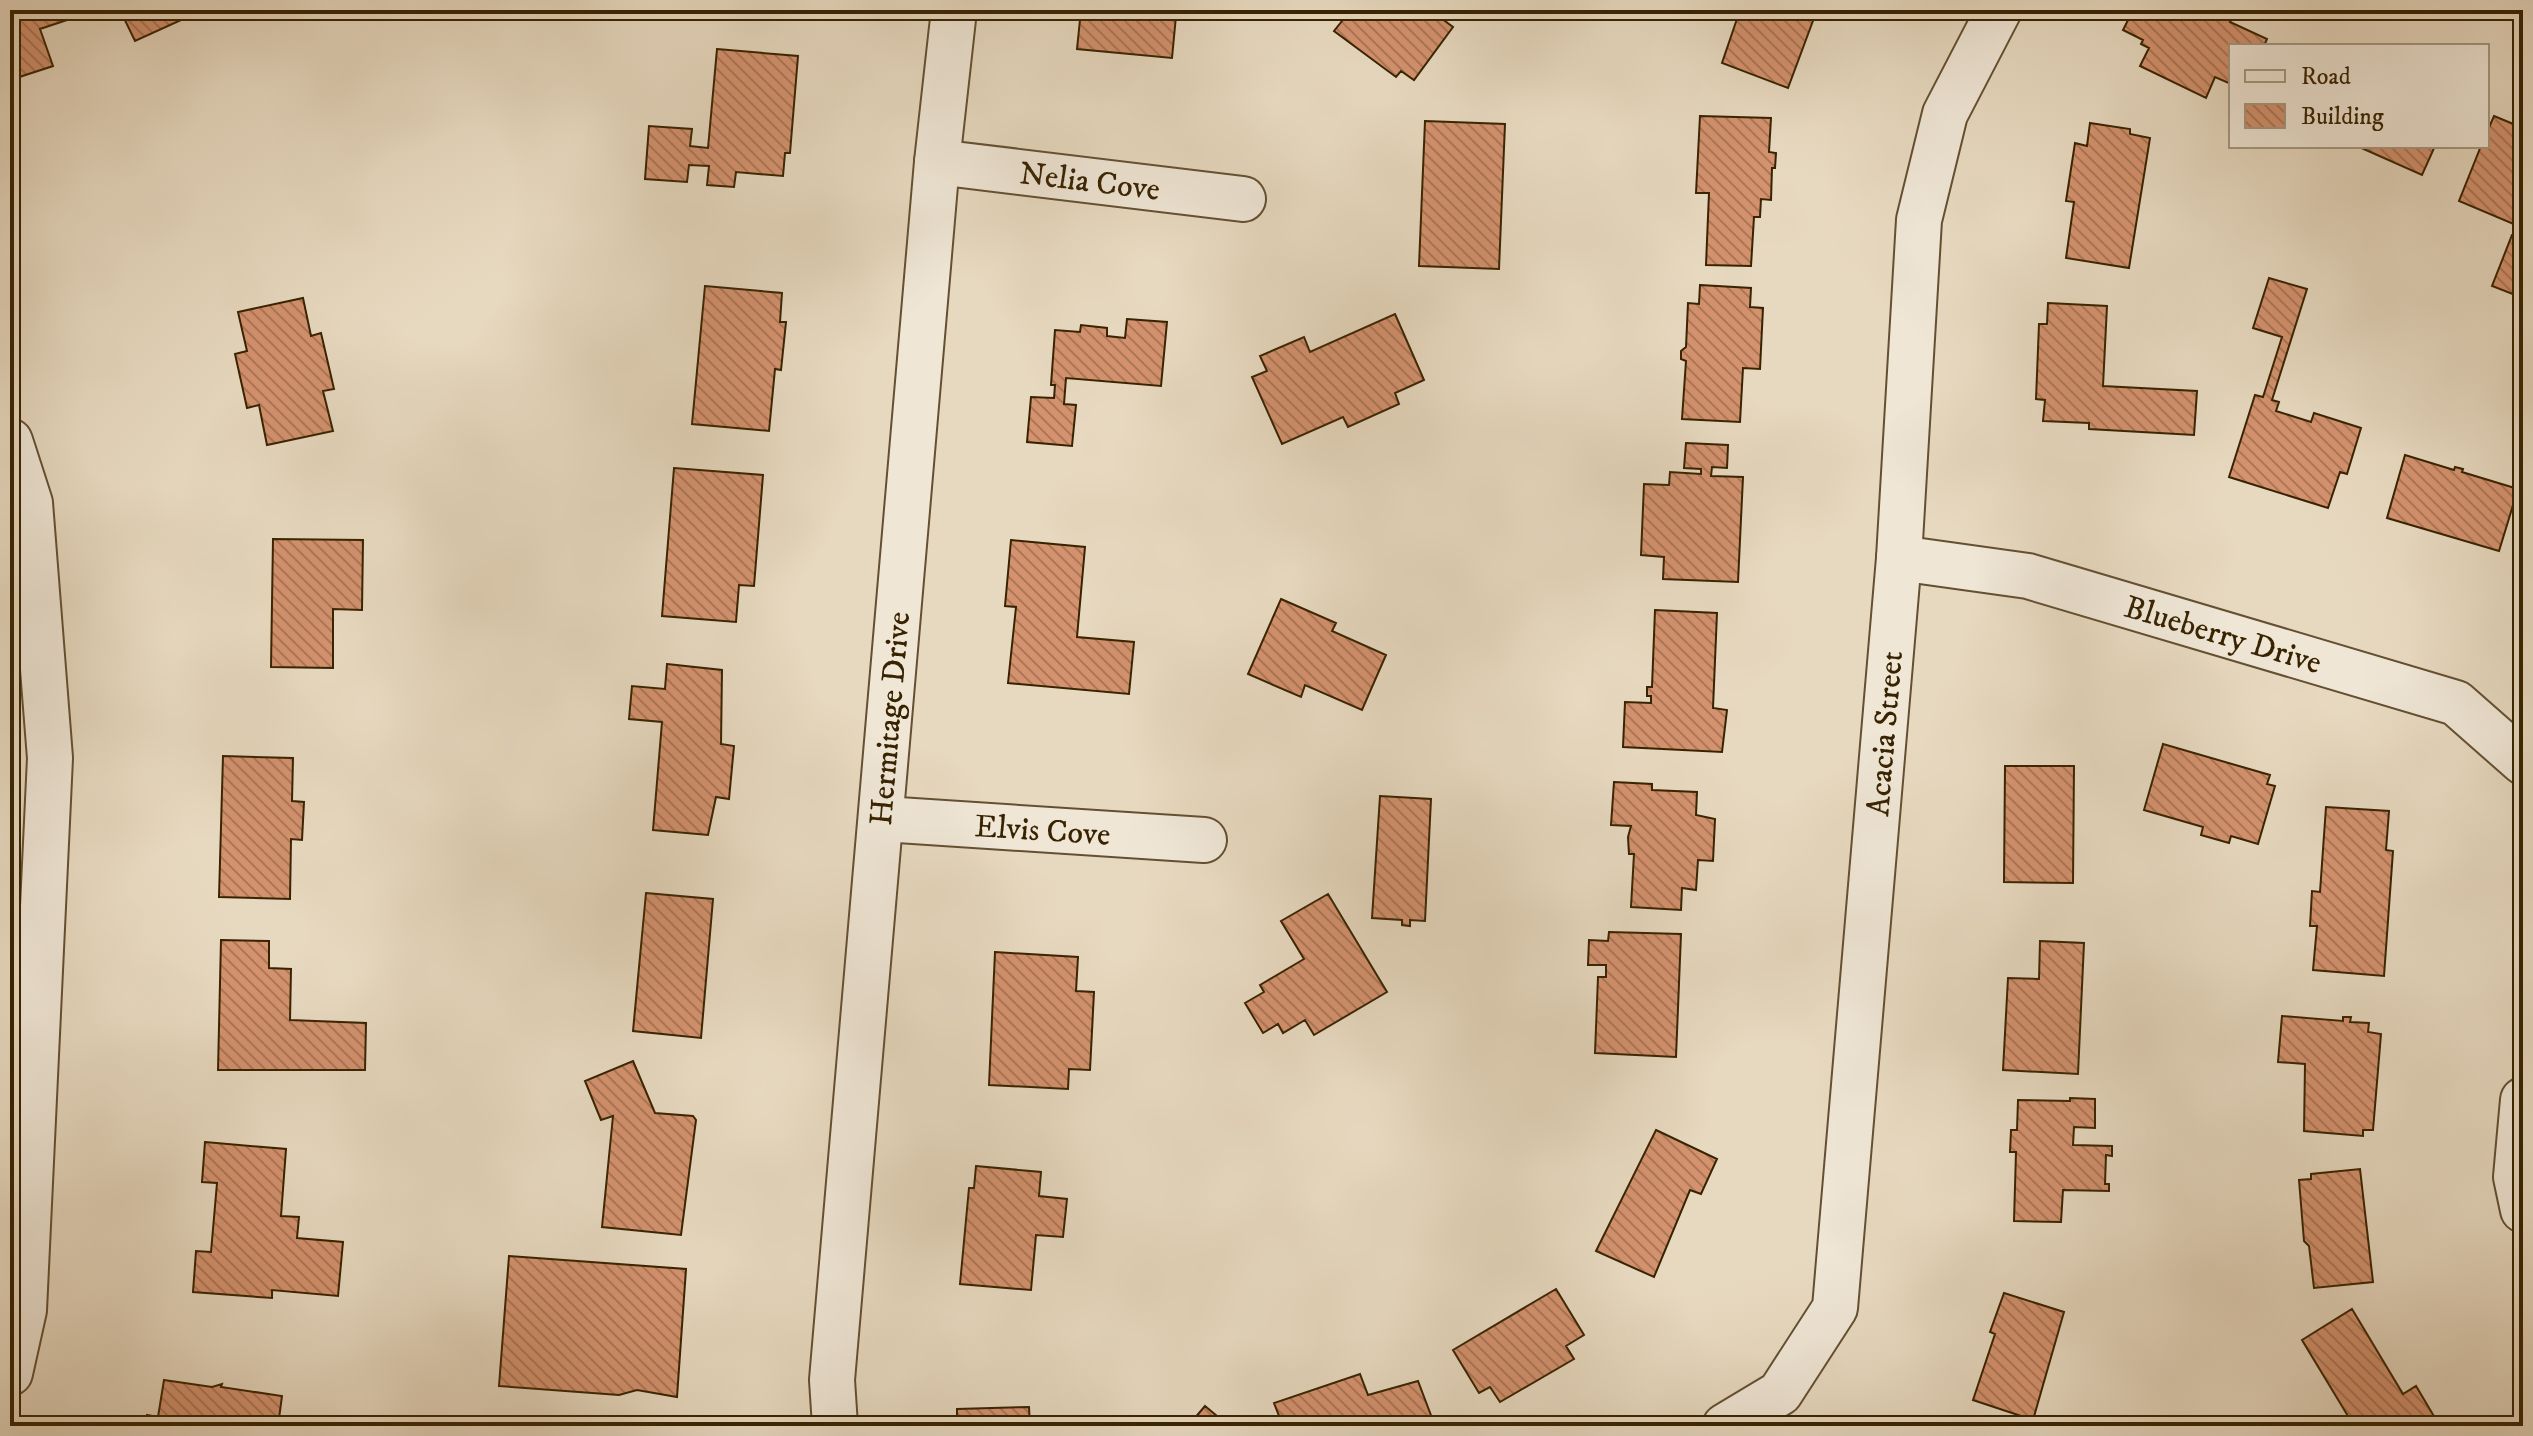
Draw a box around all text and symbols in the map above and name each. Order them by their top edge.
legend [2229,44,2489,148]
text: Road [2301,62,2351,92]
text: Building [2301,102,2384,132]
street label: Nelia Cove [1017,154,1162,211]
street label: Blueberry Drive [2119,588,2326,684]
street label: Hermitage Drive [862,610,920,827]
street label: Acacia Street [1859,649,1913,818]
street label: Elvis Cove [973,807,1112,856]

